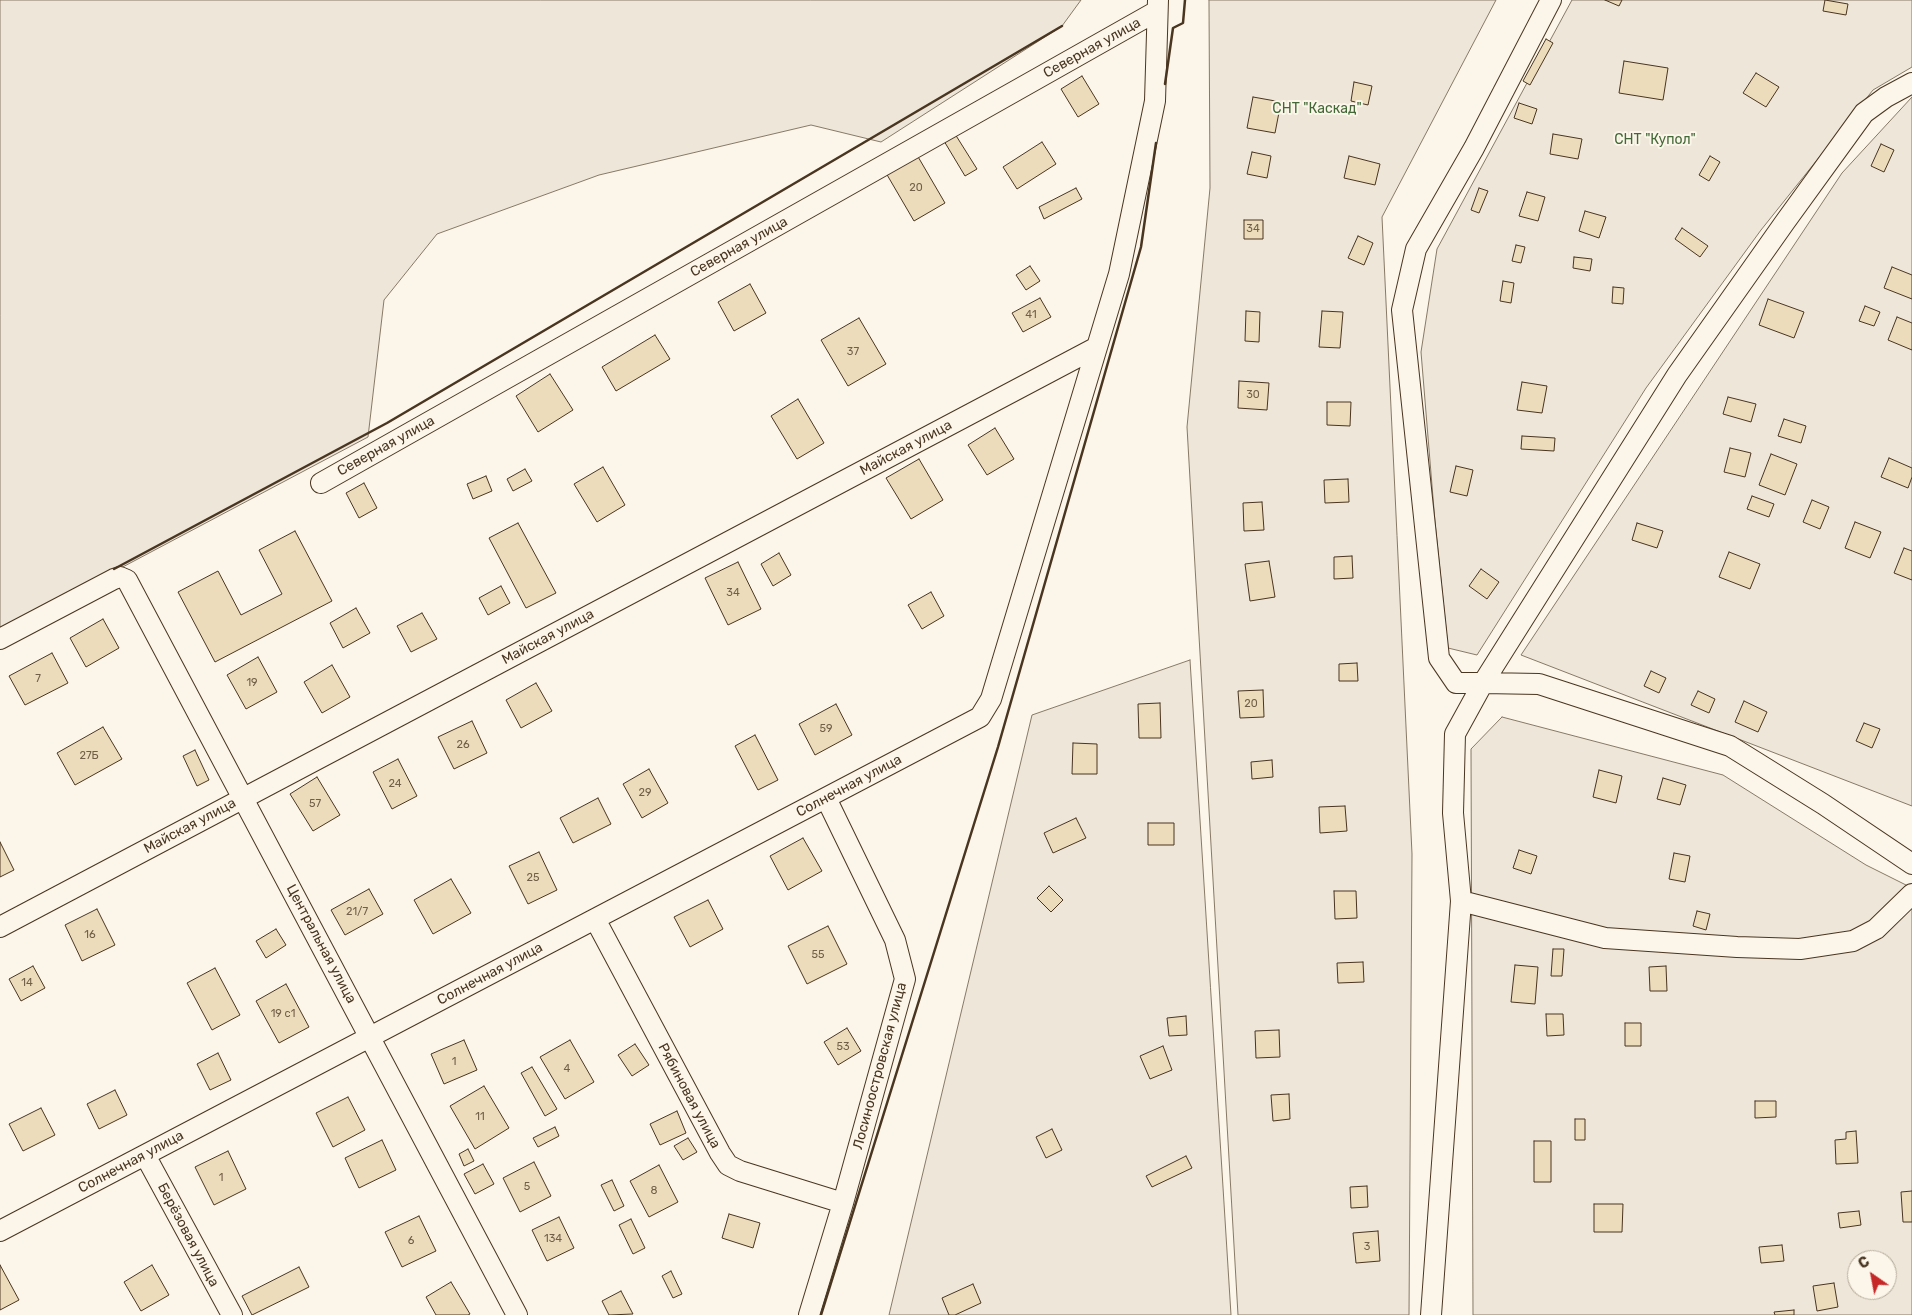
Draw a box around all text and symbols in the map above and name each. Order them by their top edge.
street label: Северная улица [1040,14,1144,82]
park label: СНТ "Каскад" [1272,101,1362,117]
park label: СНТ "Купол" [1614,132,1696,148]
house number: 20 [909,181,923,195]
street label: Северная улица [687,213,791,281]
house number: 34 [1246,222,1260,236]
house number: 41 [1025,308,1037,322]
house number: 37 [847,345,859,359]
house number: 30 [1246,388,1260,402]
street label: Северная улица [334,412,438,480]
street label: Майская улица [857,417,955,479]
house number: 34 [726,586,740,600]
street label: Майская улица [499,606,597,668]
house number: 7 [35,672,41,686]
house number: 19 [246,676,258,690]
house number: 20 [1244,697,1258,711]
house number: 59 [819,722,833,736]
house number: 26 [456,738,470,752]
house number: 27Б [79,749,99,763]
street label: Солнечная улица [793,751,905,821]
house number: 24 [388,777,402,791]
house number: 29 [639,786,651,800]
street label: Майская улица [141,795,239,857]
house number: 57 [309,797,321,811]
house number: 25 [527,871,539,885]
street label: Центральная улица [282,882,360,1006]
house number: 21/7 [346,905,368,919]
house number: 16 [84,928,96,942]
street label: Солнечная улица [434,939,546,1009]
house number: 55 [811,948,825,962]
house number: 14 [21,976,33,990]
street label: Лосиноостровская улица [850,981,910,1151]
house number: 19 с1 [271,1007,295,1021]
house number: 53 [836,1040,850,1054]
street label: Рябиновая улица [654,1041,724,1151]
house number: 1 [452,1055,456,1069]
house number: 4 [564,1062,570,1076]
house number: 11 [475,1110,485,1124]
street label: Солнечная улица [75,1127,187,1197]
house number: 1 [219,1171,223,1185]
street label: Берёзовая улица [154,1180,222,1290]
house number: 5 [524,1180,530,1194]
house number: 8 [651,1184,657,1198]
house number: 134 [544,1232,562,1246]
house number: 6 [408,1234,414,1248]
house number: 3 [1364,1240,1370,1254]
north arrow [1847,1250,1897,1300]
text: С [1855,1253,1873,1273]

